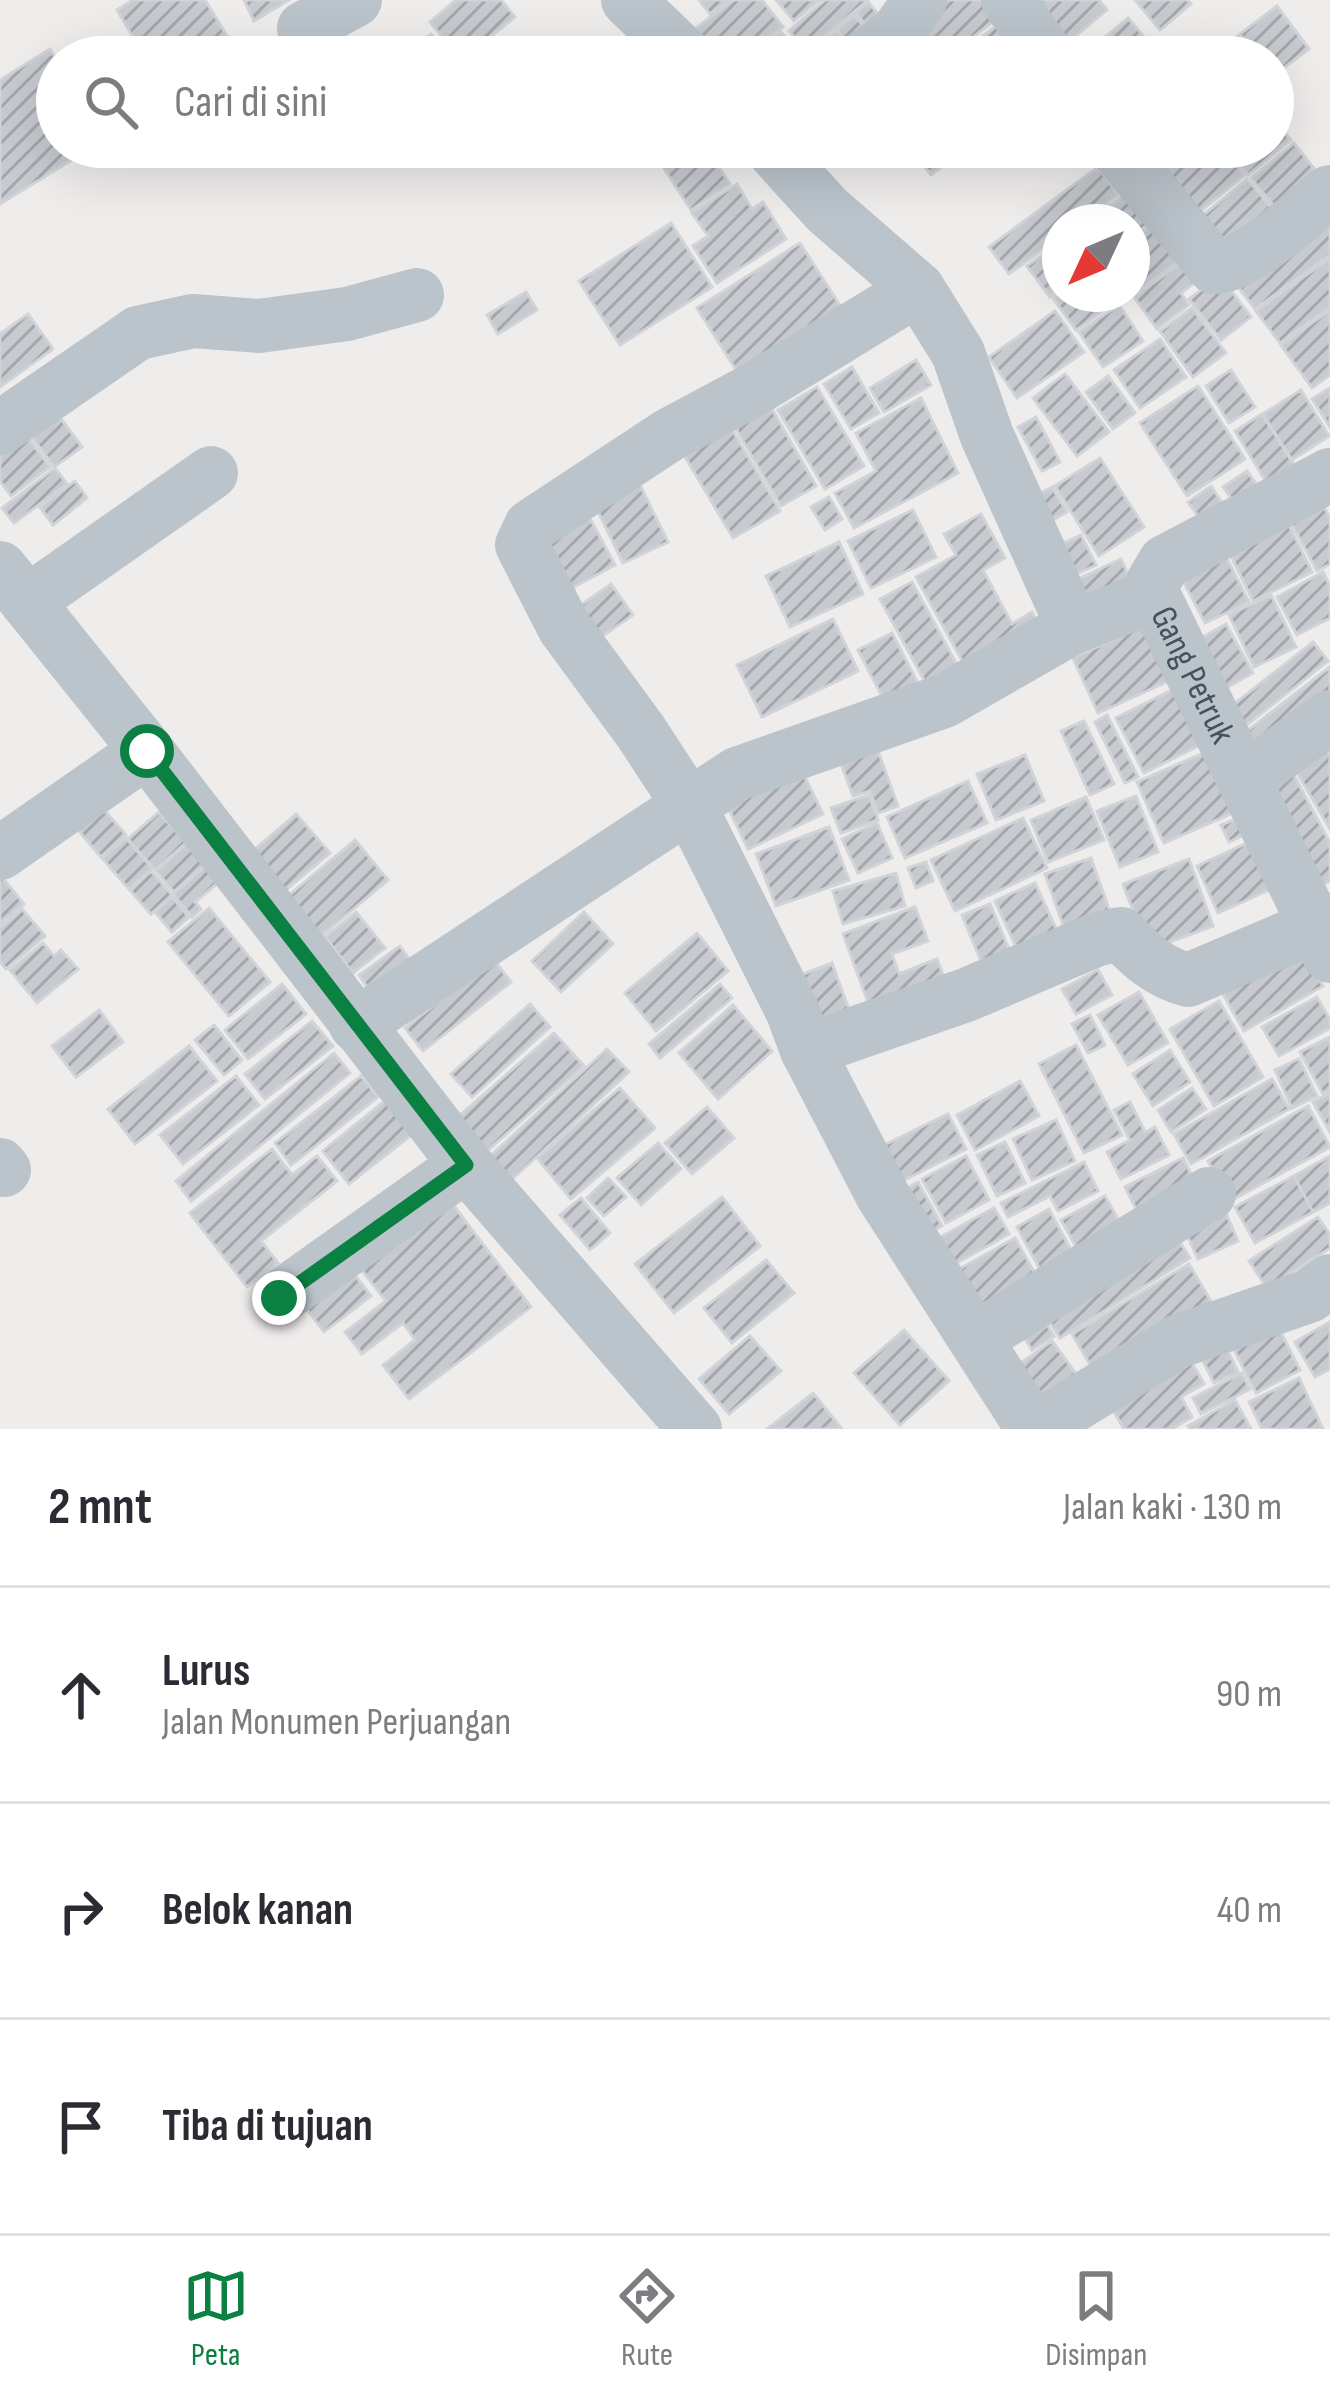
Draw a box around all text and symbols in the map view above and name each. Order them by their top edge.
search box [36,36,1294,168]
icon: search [78,69,144,135]
text: Cari di sini [174,75,327,130]
north arrow [1042,204,1150,312]
street label: Gang Petruk [1141,600,1244,751]
route start [120,724,174,778]
route end [252,1271,306,1325]
text: 2 mnt [48,1477,152,1538]
text: Jalan kaki · 130 m [1063,1484,1282,1531]
text: Lurus [162,1644,250,1699]
icon: ahead [48,1662,114,1728]
text: 90 m [1216,1671,1282,1718]
text: Jalan Monumen Perjuangan [162,1699,511,1746]
icon: right [48,1878,114,1944]
text: Belok kanan [162,1883,353,1938]
text: 40 m [1217,1887,1282,1934]
icon: arrive [48,2094,114,2160]
text: Tiba di tujuan [162,2099,373,2154]
tab: Peta [183,2263,249,2375]
tab: Rute [614,2263,680,2375]
tab: Disimpan [1045,2263,1147,2375]

